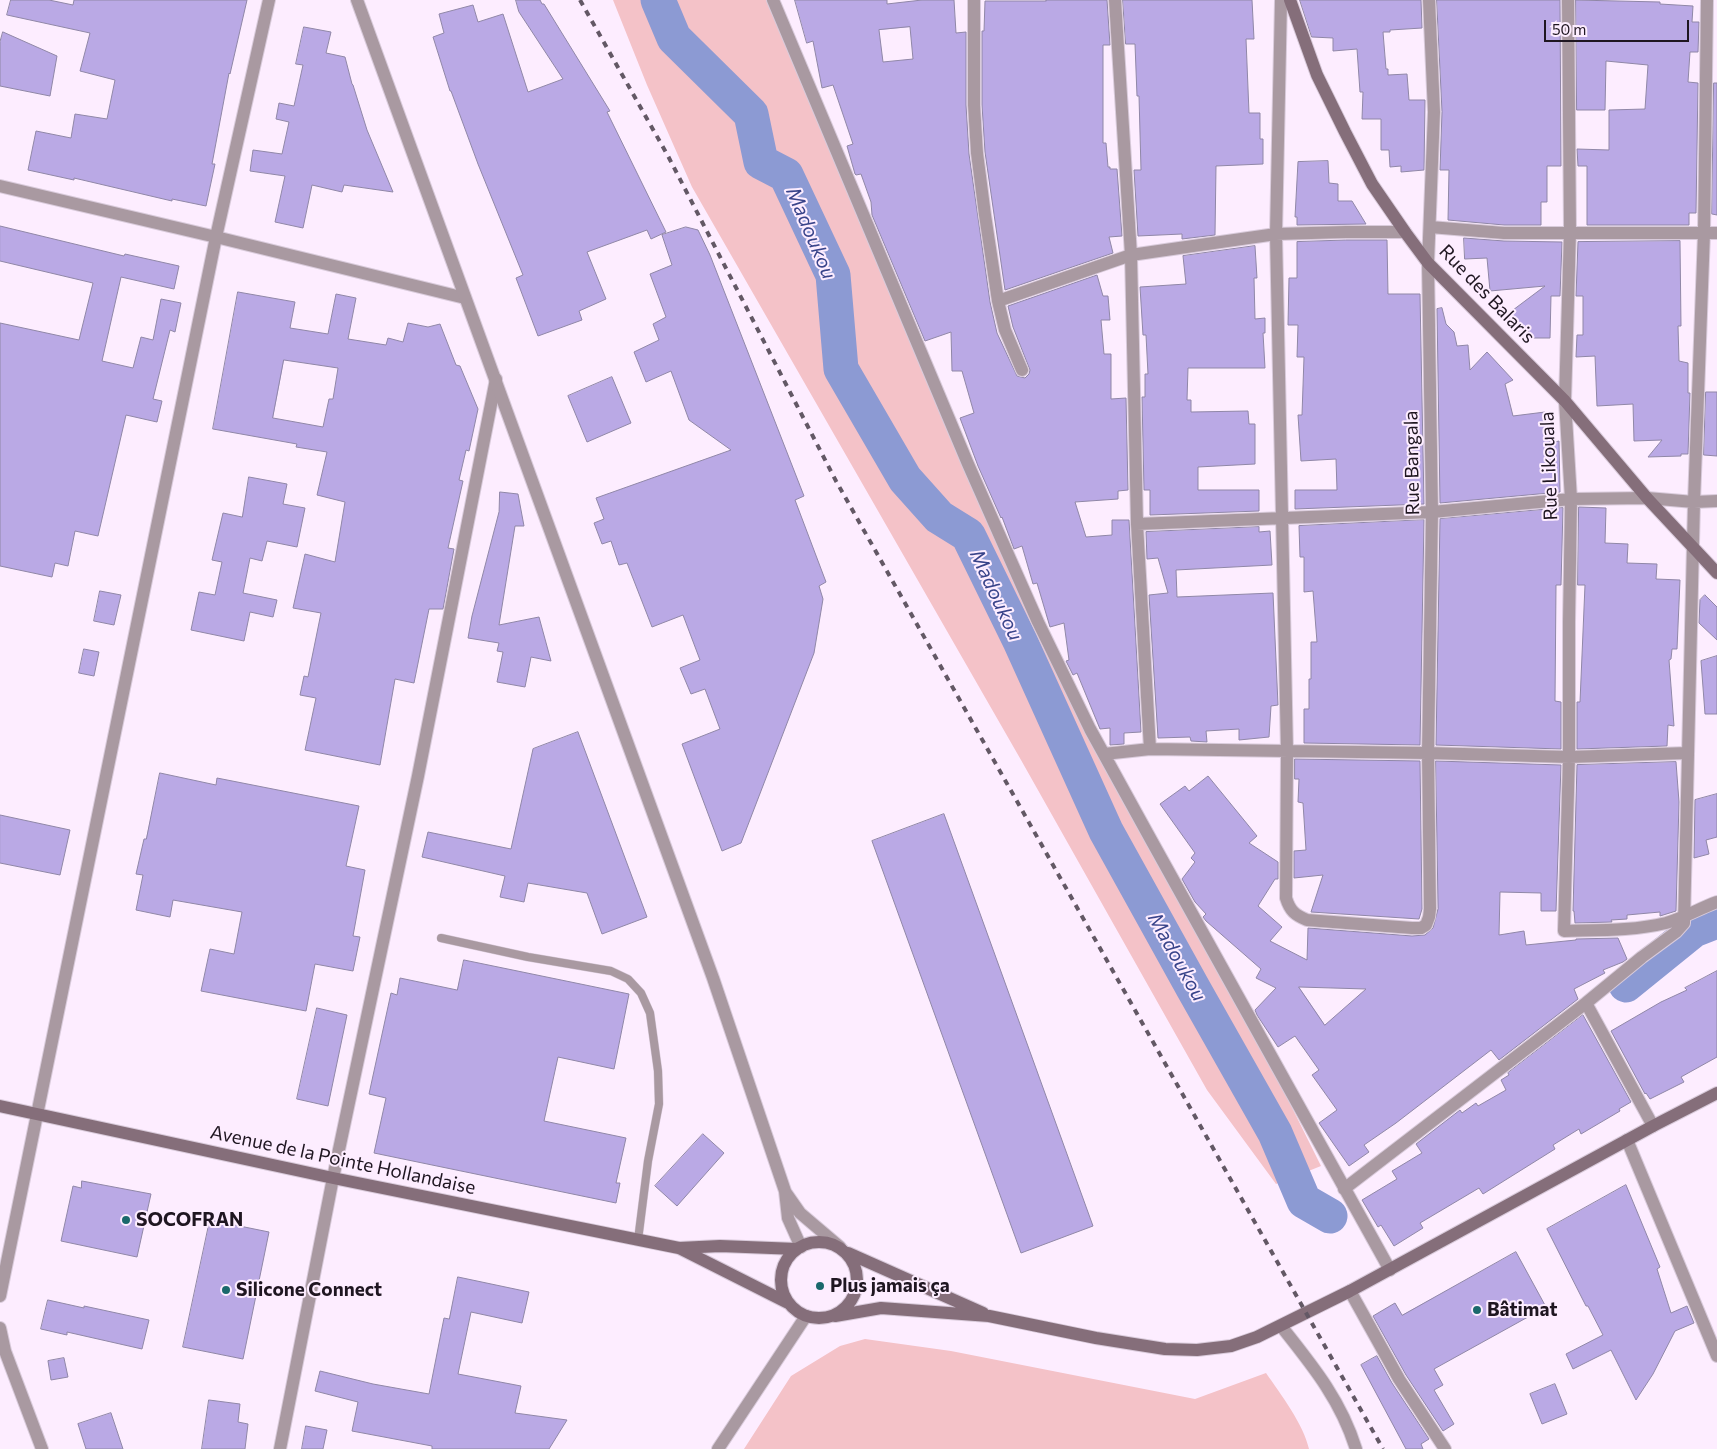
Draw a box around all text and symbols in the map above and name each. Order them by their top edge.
scale bar [1547,10,1692,42]
text: 50 m [1552,20,1586,38]
water label: Madoukou [781,183,841,283]
street label: Rue des Balaris [1434,240,1540,348]
street label: Rue Bangala [1400,410,1424,516]
street label: Rue Likouala [1536,411,1562,521]
water label: Madoukou [965,546,1027,644]
water label: Madoukou [1143,909,1211,1005]
street label: Avenue de la Pointe Hollandaise [208,1121,478,1199]
place label: SOCOFRAN [136,1209,243,1231]
marker: SOCOFRAN [120,1214,132,1226]
place label: Plus jamais ça [830,1275,950,1297]
place label: Silicone Connect [236,1279,382,1301]
marker: Plus jamais ça [814,1280,826,1292]
marker: Silicone Connect [220,1284,232,1296]
place label: Bâtimat [1487,1299,1557,1321]
marker: Bâtimat [1471,1304,1483,1316]

